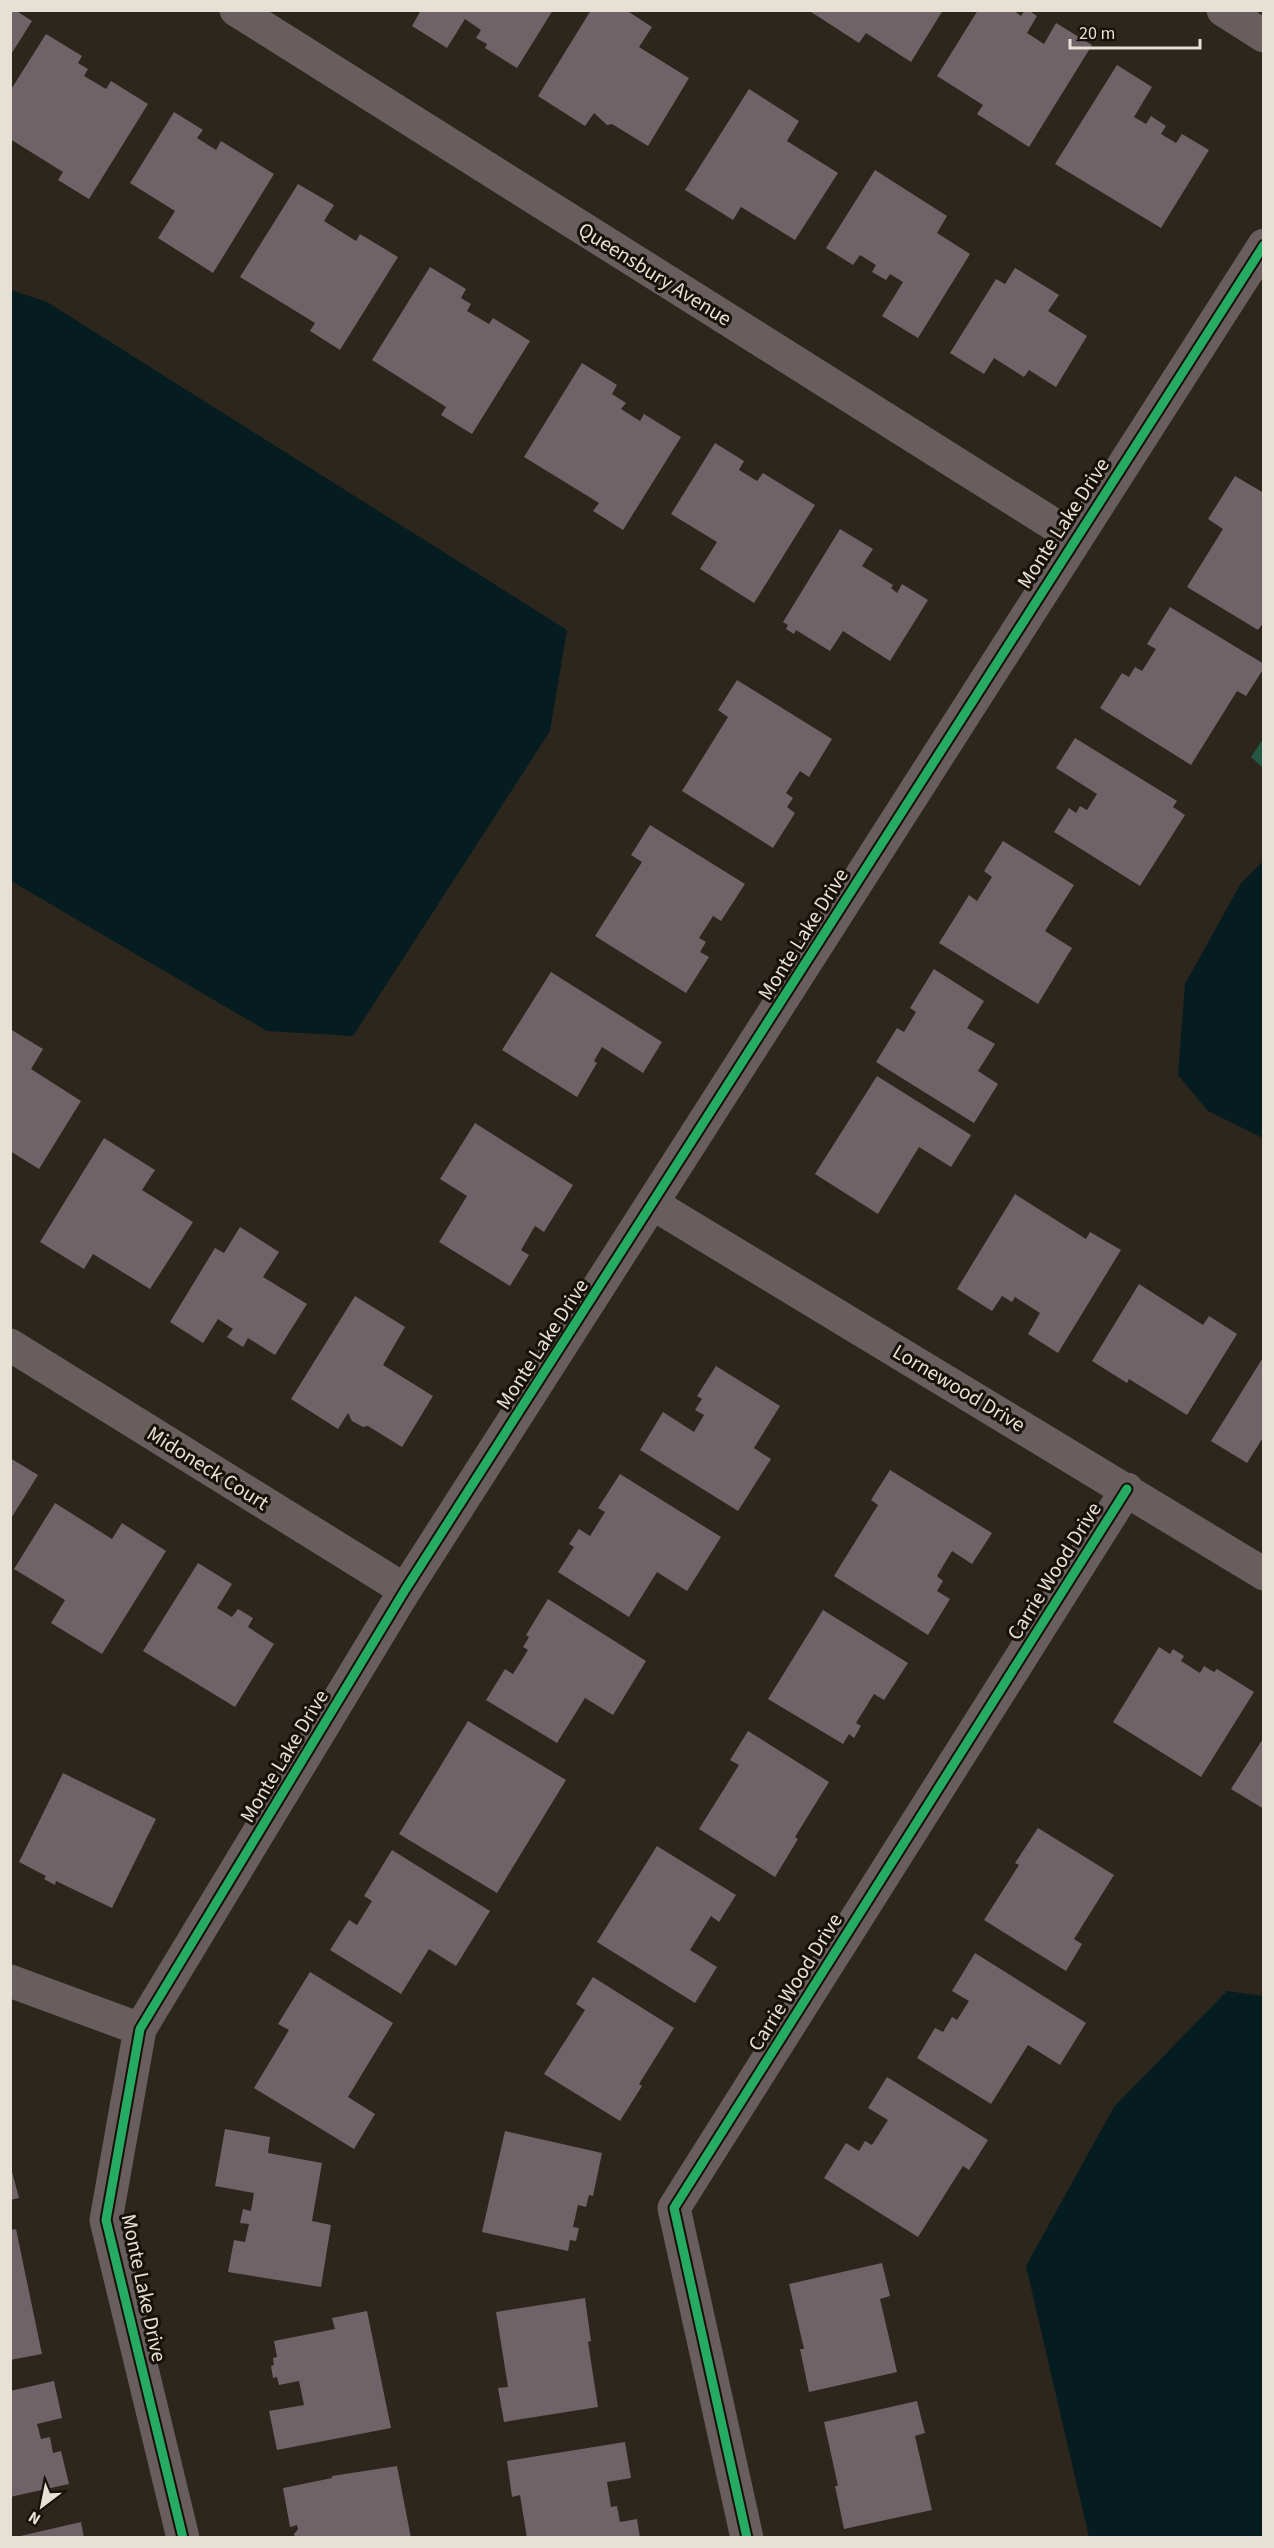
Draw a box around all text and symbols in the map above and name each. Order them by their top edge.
scale bar [1070,12,1200,50]
text: 20 m [1079,21,1115,46]
street label: Queensbury Avenue [572,215,738,333]
street label: Monte Lake Drive [1009,452,1117,594]
street label: Monte Lake Drive [750,862,856,1006]
street label: Monte Lake Drive [488,1273,596,1415]
street label: Lornewood Drive [887,1337,1031,1439]
street label: Midoneck Court [141,1419,275,1517]
street label: Carrie Wood Drive [1000,1496,1108,1646]
street label: Monte Lake Drive [232,1684,336,1828]
street label: Carrie Wood Drive [741,1907,849,2057]
street label: Monte Lake Drive [114,2211,174,2365]
north arrow [12,2476,72,2536]
text: N [24,2506,45,2530]

